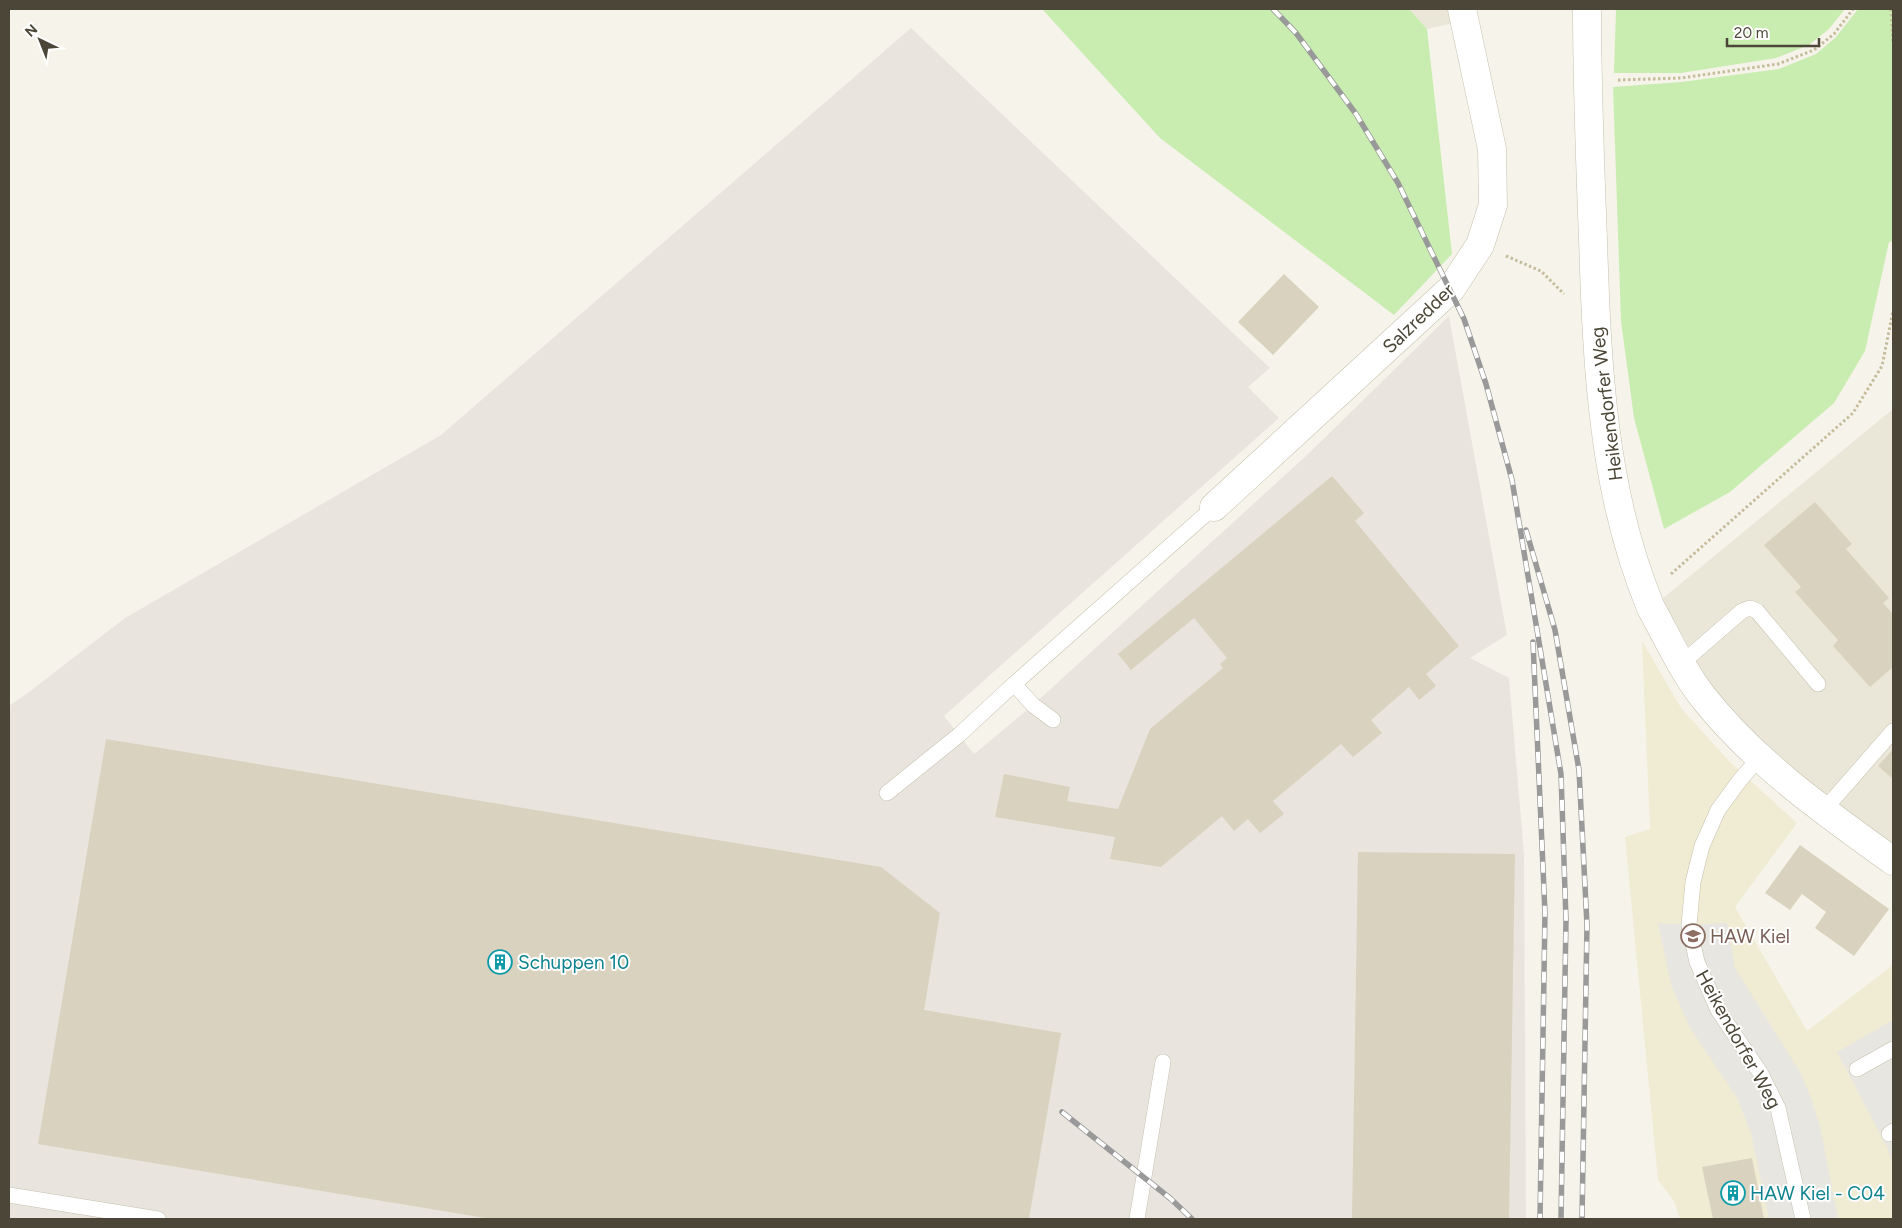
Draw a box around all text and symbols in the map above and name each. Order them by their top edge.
north arrow [15,15,65,65]
scale bar [1727,15,1820,47]
text: N [22,21,41,41]
text: 20 m [1734,24,1768,42]
street label: Salzredder [1378,278,1459,358]
street label: Heikendorfer Weg [1586,326,1627,482]
school or university icon: HAW Kiel [1680,923,1706,949]
place label: HAW Kiel [1710,925,1790,948]
building icon: Schuppen 10 [487,949,513,975]
place label: Schuppen 10 [518,951,629,974]
street label: Heikendorfer Weg [1691,966,1786,1113]
building icon: HAW Kiel - C04 [1720,1180,1746,1206]
place label: HAW Kiel - C04 [1750,1182,1885,1205]

